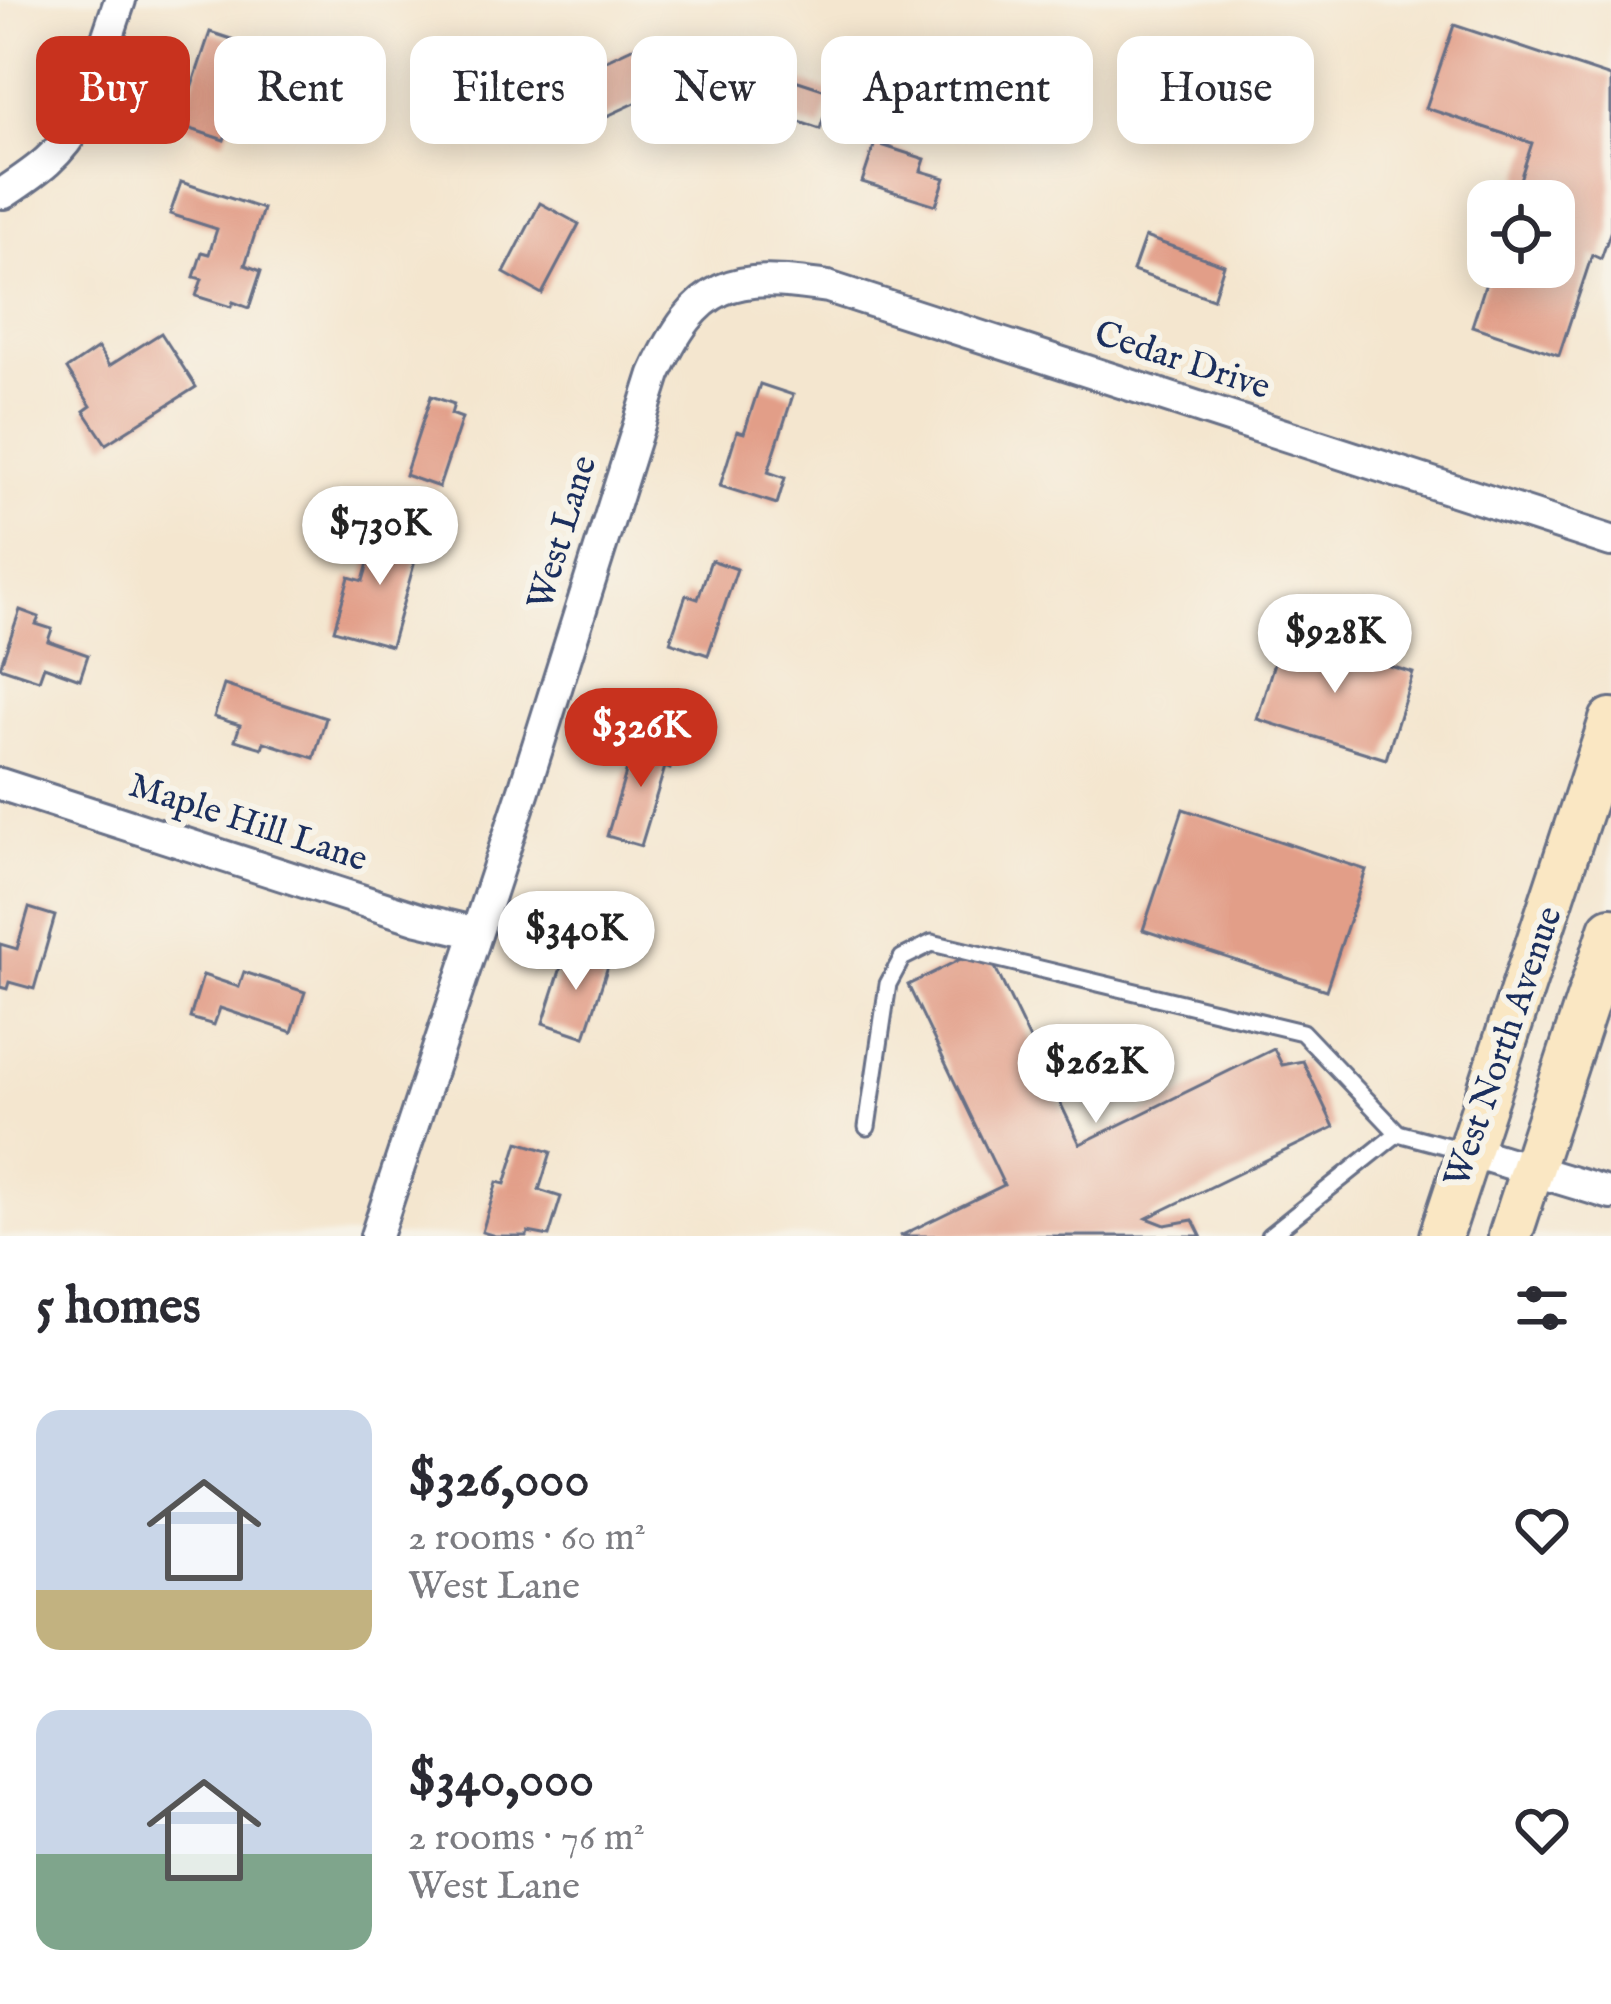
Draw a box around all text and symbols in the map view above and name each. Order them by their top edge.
chip: Buy [36,36,190,144]
chip: Rent [214,36,386,144]
chip: Filters [410,36,607,144]
chip: New [631,36,797,144]
chip: Apartment [821,36,1093,144]
chip: House [1117,36,1314,144]
map controls [1467,180,1575,288]
button: locate [1467,180,1575,288]
street label: Cedar Drive [1088,311,1276,411]
street label: West Lane [518,450,608,616]
pin: $730K [296,486,464,588]
text: $730K [329,500,431,549]
pin: $928K [1251,594,1419,696]
text: $928K [1285,608,1385,657]
pin: $326K [557,688,725,790]
text: $326K [591,702,691,751]
street label: Maple Hill Lane [123,763,373,883]
pin: $340K [492,891,660,993]
street label: West North Avenue [1434,901,1574,1193]
text: $340K [525,905,627,954]
pin: $262K [1012,1024,1180,1126]
text: $262K [1045,1038,1147,1087]
icon: filters [1509,1275,1575,1341]
text: 5 homes [36,1276,201,1341]
text: $326,000 [408,1449,589,1514]
icon: home [132,1458,276,1602]
icon: heart [1509,1497,1575,1563]
text: 2 rooms · 60 m² [408,1514,646,1563]
text: West Lane [408,1563,580,1612]
text: $340,000 [408,1749,594,1814]
icon: home [132,1758,276,1902]
icon: heart [1509,1797,1575,1863]
text: 2 rooms · 76 m² [408,1814,645,1863]
text: West Lane [408,1863,580,1912]

